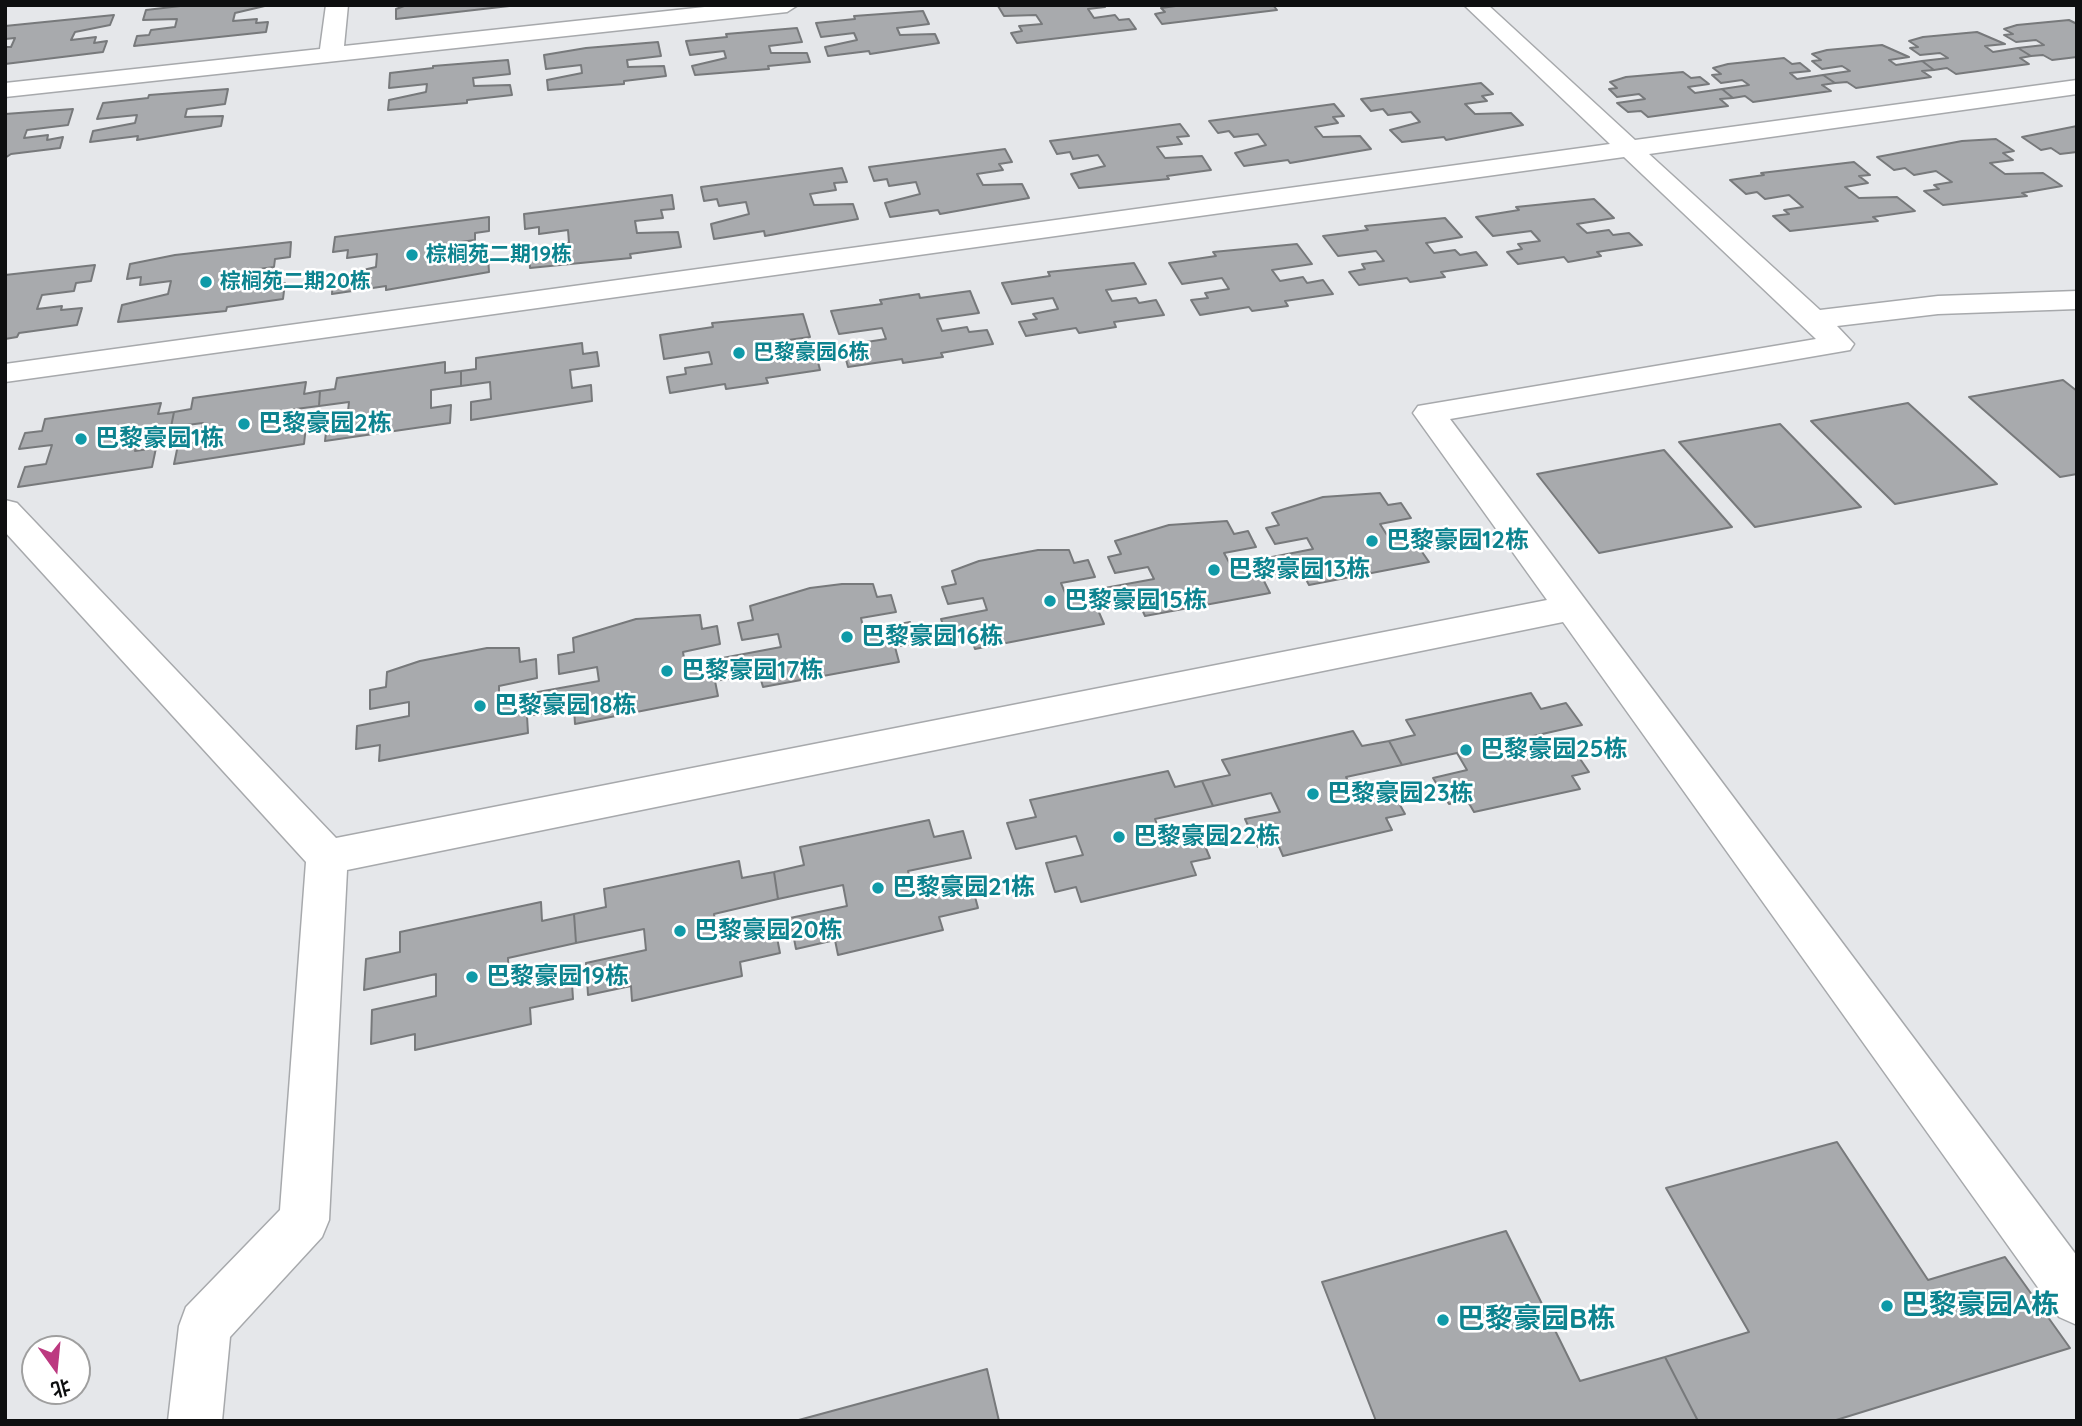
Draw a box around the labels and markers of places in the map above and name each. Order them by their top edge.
place label: 棕榈苑二期19栋 [426,242,572,268]
marker: 棕榈苑二期19栋 [404,247,420,263]
place label: 棕榈苑二期20栋 [220,269,371,295]
marker: 棕榈苑二期20栋 [198,274,214,290]
place label: 巴黎豪园6栋 [753,340,870,366]
marker: 巴黎豪园6栋 [731,345,747,361]
place label: 巴黎豪园2栋 [258,410,392,438]
marker: 巴黎豪园2栋 [236,416,252,432]
place label: 巴黎豪园1栋 [95,425,224,453]
marker: 巴黎豪园1栋 [73,431,89,447]
place label: 巴黎豪园12栋 [1386,527,1529,555]
marker: 巴黎豪园12栋 [1364,533,1380,549]
place label: 巴黎豪园13栋 [1228,556,1370,584]
marker: 巴黎豪园13栋 [1206,562,1222,578]
place label: 巴黎豪园15栋 [1064,587,1207,615]
marker: 巴黎豪园15栋 [1042,593,1058,609]
place label: 巴黎豪园16栋 [861,623,1004,651]
marker: 巴黎豪园16栋 [839,629,855,645]
place label: 巴黎豪园17栋 [681,657,824,685]
marker: 巴黎豪园17栋 [659,663,675,679]
place label: 巴黎豪园18栋 [494,692,636,720]
marker: 巴黎豪园18栋 [472,698,488,714]
place label: 巴黎豪园25栋 [1480,736,1627,764]
marker: 巴黎豪园25栋 [1458,742,1474,758]
place label: 巴黎豪园23栋 [1327,780,1474,808]
marker: 巴黎豪园23栋 [1305,786,1321,802]
place label: 巴黎豪园22栋 [1133,823,1280,851]
marker: 巴黎豪园22栋 [1111,829,1127,845]
place label: 巴黎豪园21栋 [892,874,1035,902]
marker: 巴黎豪园21栋 [870,880,886,896]
place label: 巴黎豪园20栋 [694,917,842,945]
marker: 巴黎豪园20栋 [672,923,688,939]
place label: 巴黎豪园19栋 [486,963,629,991]
marker: 巴黎豪园19栋 [464,969,480,985]
place label: 巴黎豪园A栋 [1901,1289,2059,1323]
marker: 巴黎豪园A栋 [1879,1298,1895,1314]
place label: 巴黎豪园B栋 [1457,1303,1615,1337]
marker: 巴黎豪园B栋 [1435,1312,1451,1328]

